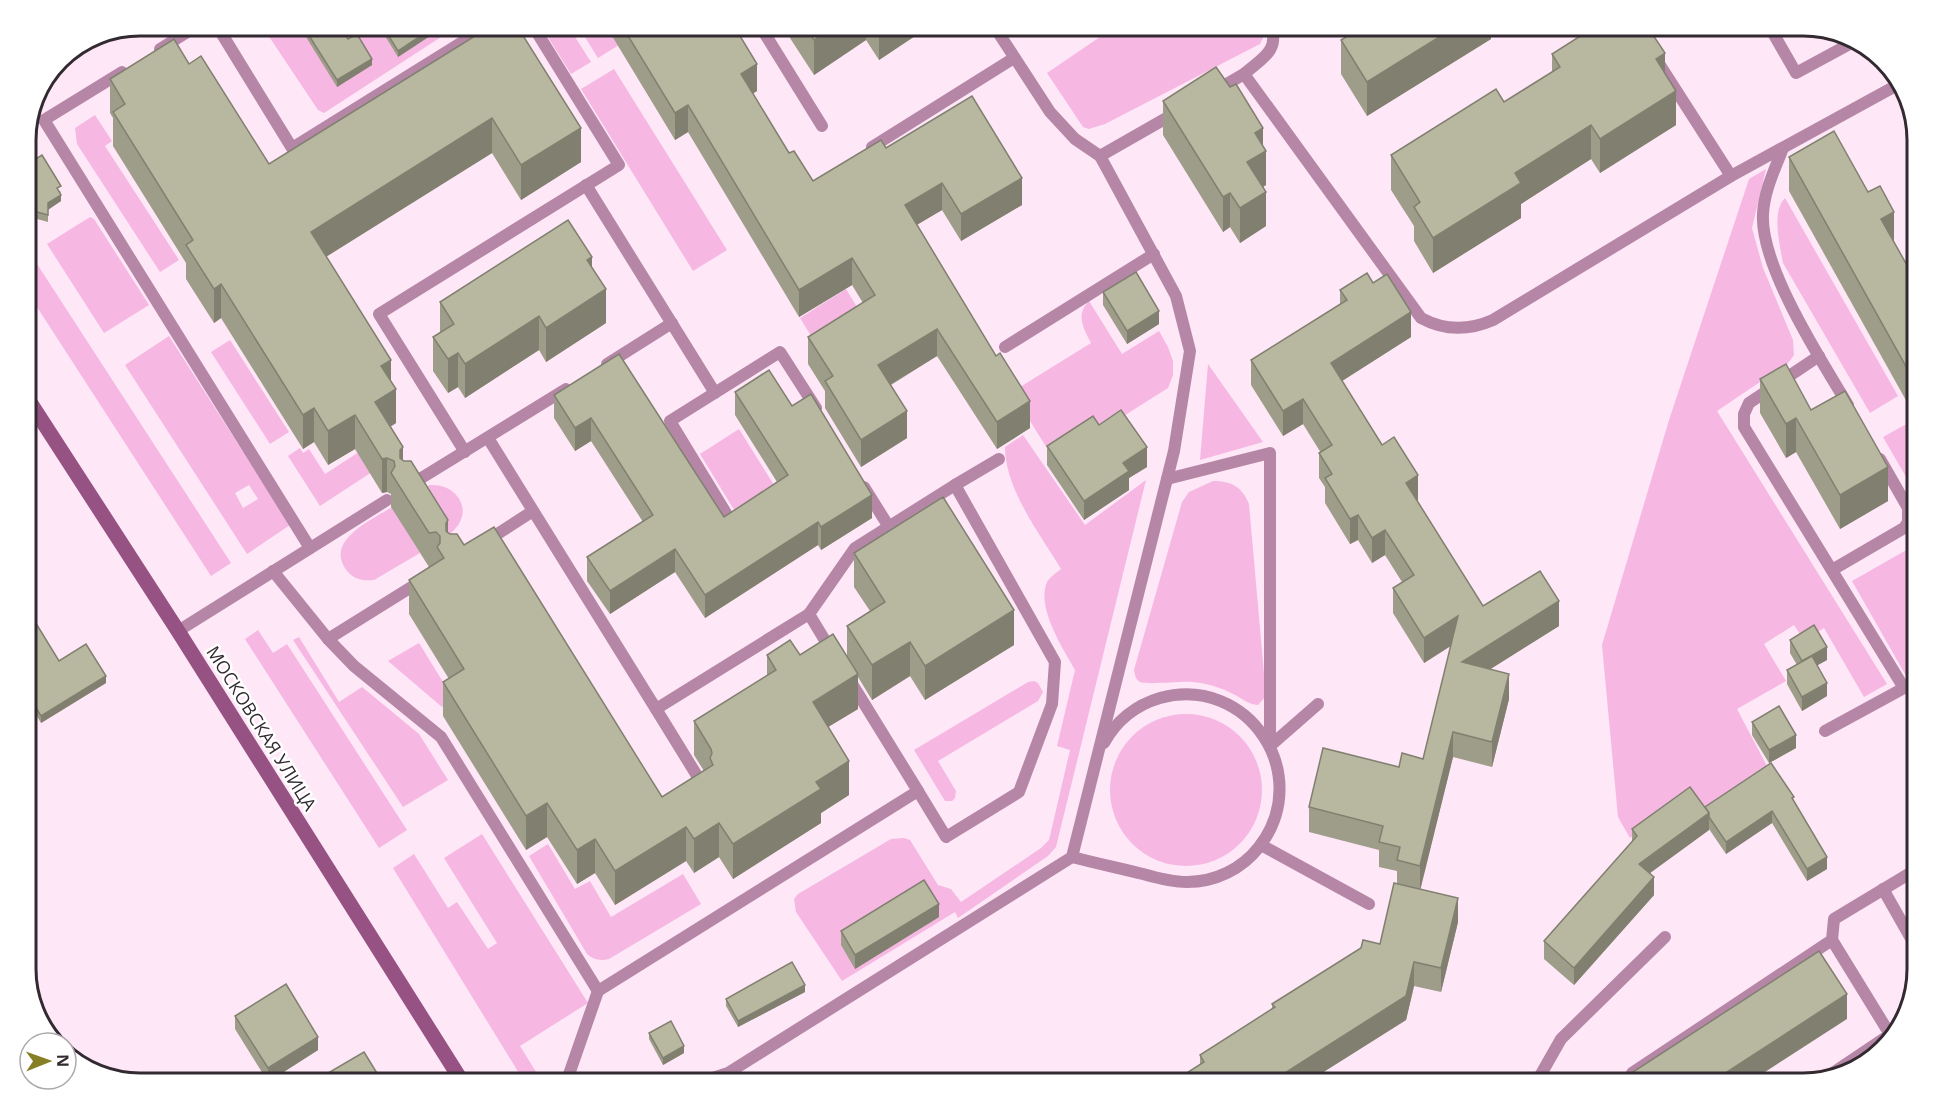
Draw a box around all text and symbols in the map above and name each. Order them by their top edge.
street label: МОСКОВСКАЯ УЛИЦА [201,641,323,815]
north arrow [18,1031,78,1091]
text: N [52,1054,74,1067]

